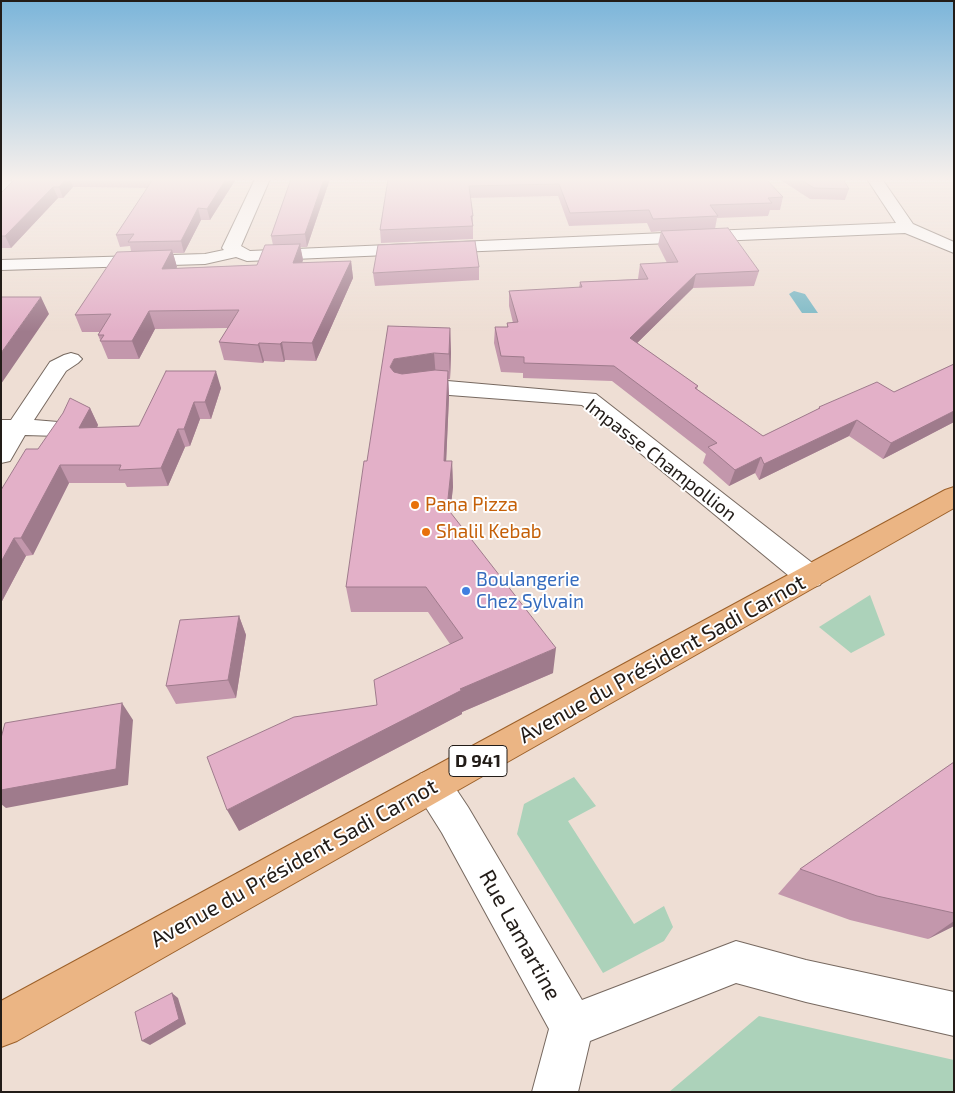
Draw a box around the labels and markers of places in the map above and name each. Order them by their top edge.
place label: Pana Pizza [425,494,518,516]
marker: Pana Pizza [409,499,421,511]
place label: Shalil Kebab [436,521,542,543]
marker: Shalil Kebab [420,526,432,538]
place label: Boulangerie Chez Sylvain [476,569,584,613]
marker: Boulangerie Chez Sylvain [460,585,472,597]

